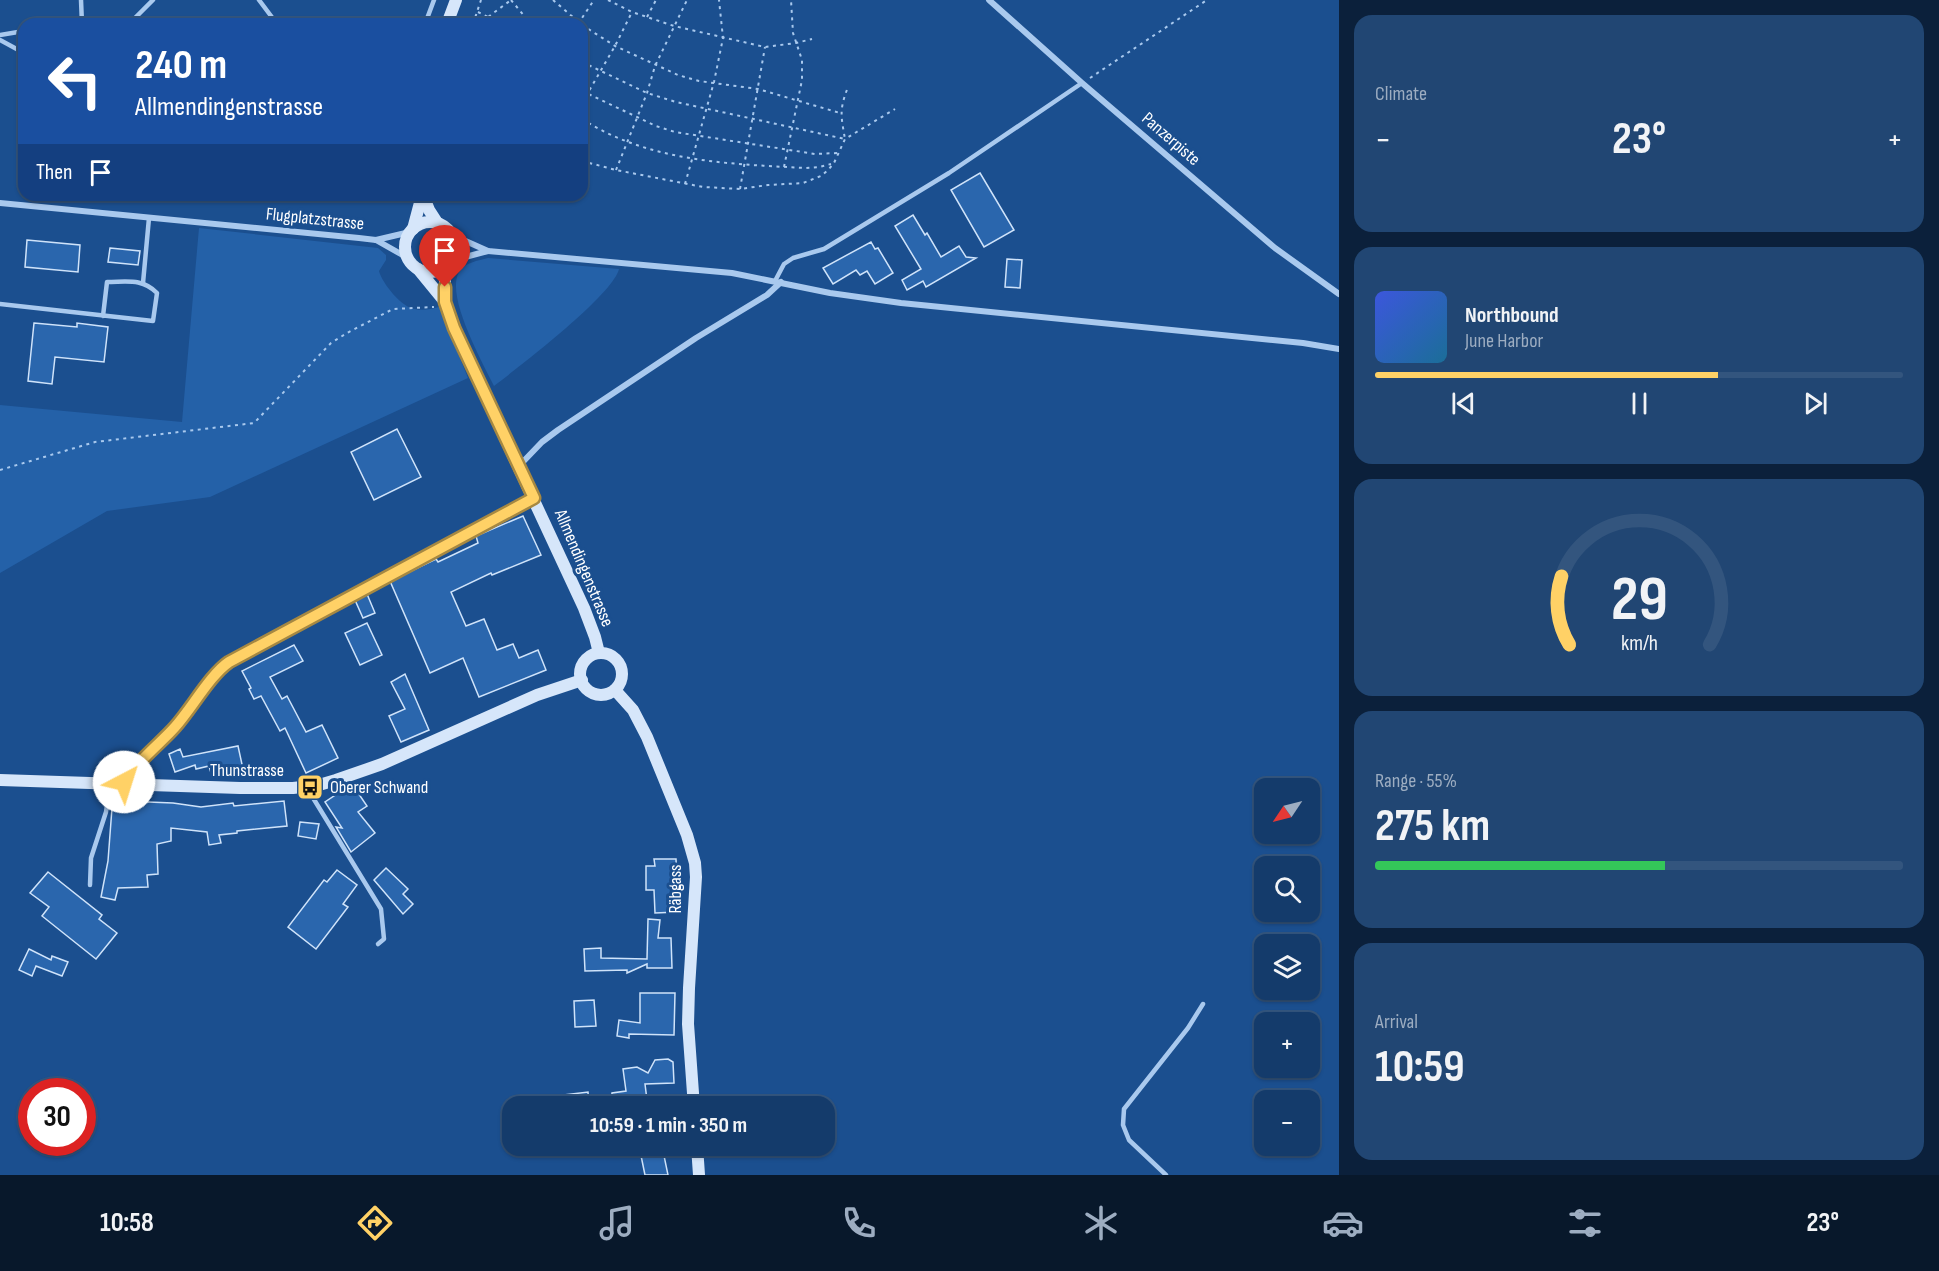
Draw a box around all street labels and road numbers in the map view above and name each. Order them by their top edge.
street label: Panzerpiste [1138,108,1204,170]
street label: Flugplatzstrasse [265,203,365,235]
street label: Allmendingenstrasse [549,505,618,630]
street label: Thunstrasse [210,760,284,781]
street label: Räbgass [665,864,686,914]

